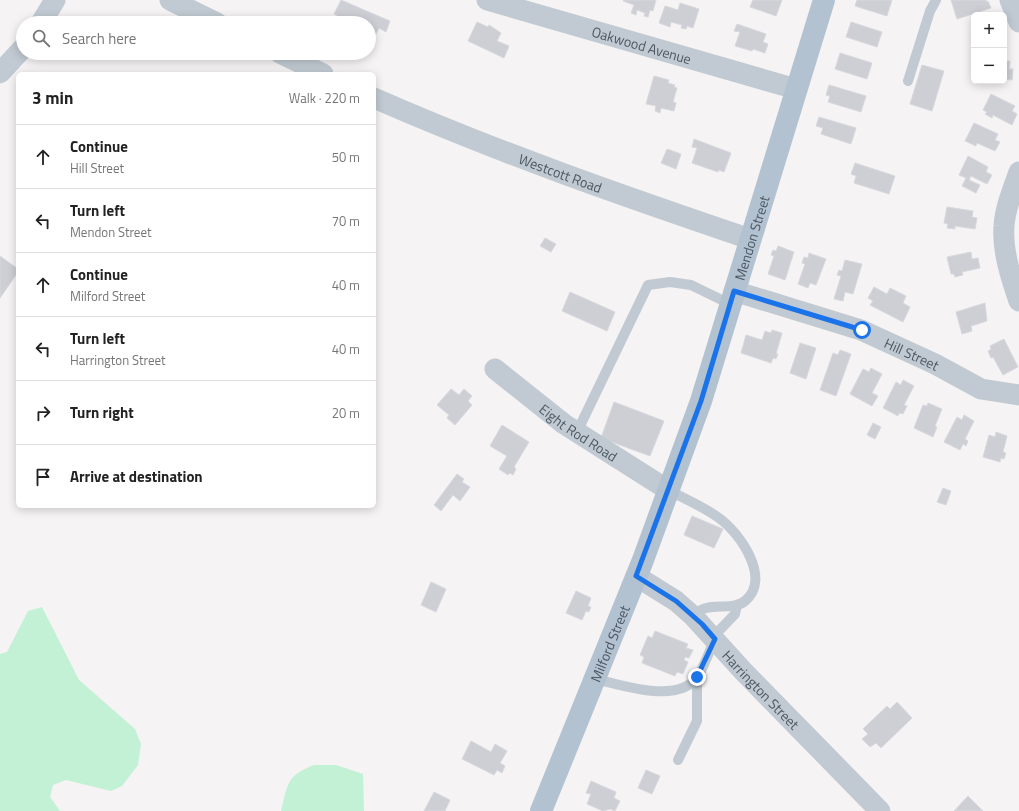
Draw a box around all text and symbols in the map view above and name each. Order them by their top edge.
map controls [971,12,1007,84]
button: + [971,12,1007,48]
search box [16,16,376,60]
street label: Oakwood Avenue [589,20,694,69]
icon: search [30,27,52,49]
text: Search here [62,27,136,50]
button: − [971,48,1007,84]
text: 3 min [32,85,73,111]
text: Walk · 220 m [289,88,360,108]
text: Continue [70,135,128,158]
icon: ahead [32,146,54,168]
text: 50 m [332,147,360,167]
street label: Westcott Road [516,148,605,197]
text: Hill Street [70,158,124,178]
street label: Mendon Street [728,193,774,283]
text: Turn left [70,199,125,222]
icon: left [32,210,54,232]
text: 70 m [332,211,360,231]
text: Mendon Street [70,222,152,242]
text: Continue [70,263,128,286]
icon: ahead [32,274,54,296]
text: 40 m [332,275,360,295]
text: Milford Street [70,286,145,306]
route start [853,321,871,339]
text: Turn left [70,327,125,350]
street label: Hill Street [881,332,943,375]
icon: left [32,338,54,360]
text: 40 m [332,339,360,359]
text: Harrington Street [70,350,166,370]
street label: Eight Rod Road [535,398,622,466]
text: Turn right [70,401,134,424]
icon: right [32,402,54,424]
text: 20 m [332,403,360,423]
text: Arrive at destination [70,465,203,488]
icon: arrive [32,466,54,488]
street label: Milford Street [584,602,634,685]
street label: Harrington Street [718,645,805,734]
route end [688,668,706,686]

